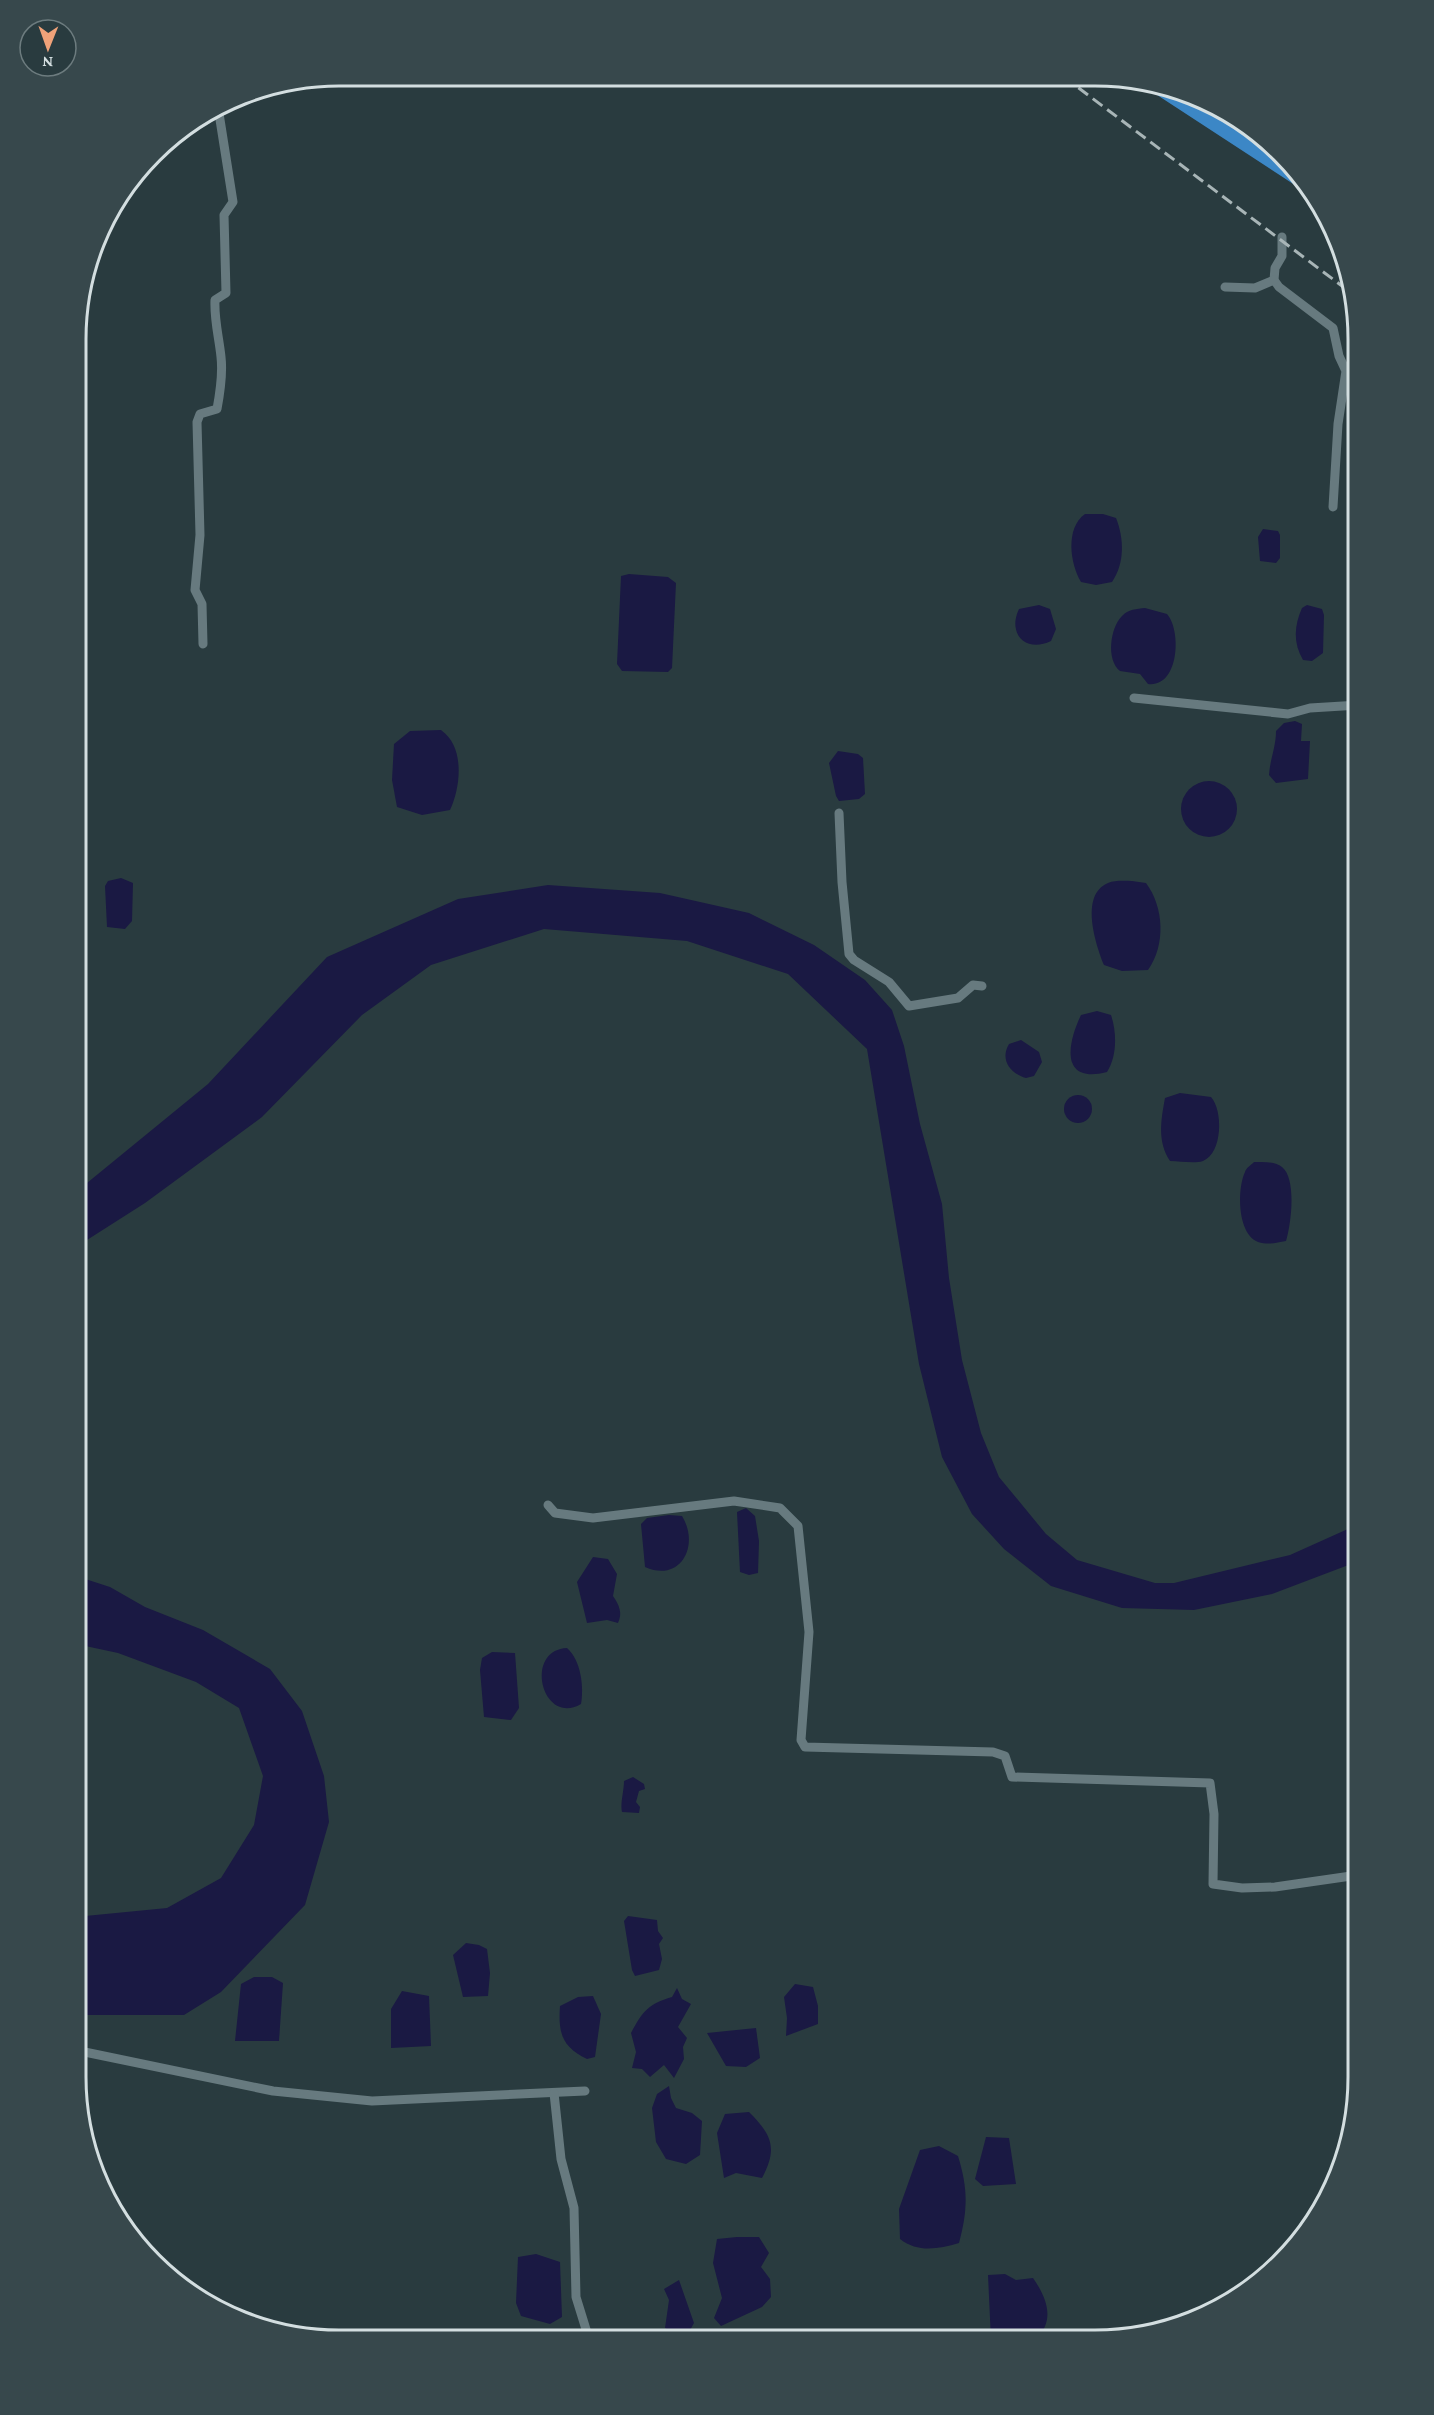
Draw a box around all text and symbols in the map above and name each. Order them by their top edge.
north arrow [18,18,78,78]
text: N [42,54,53,71]

